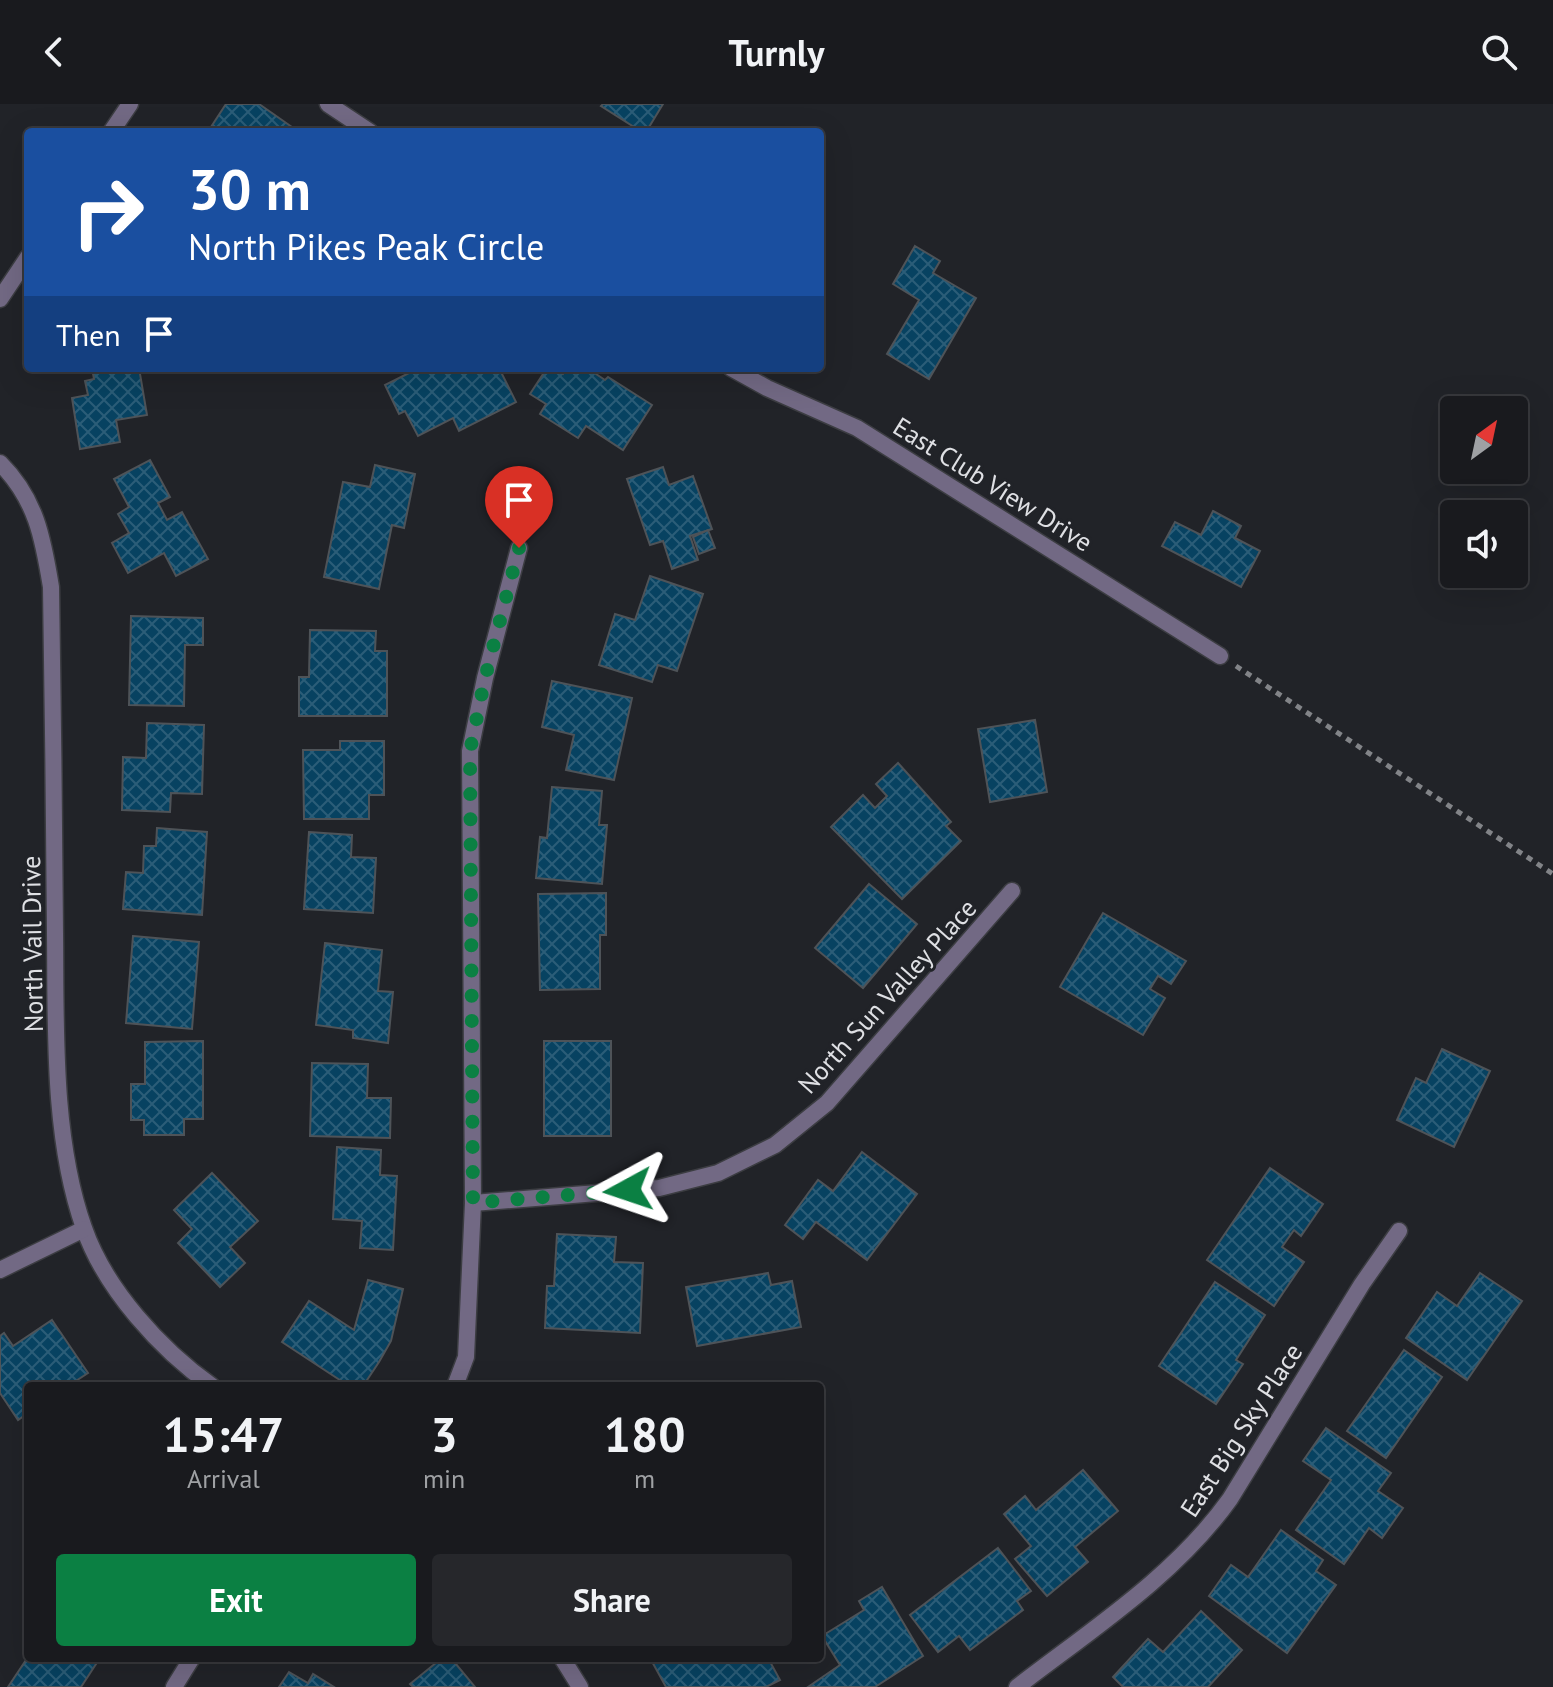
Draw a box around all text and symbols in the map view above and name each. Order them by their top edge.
text: Turnly [728,29,825,76]
icon: back [32,30,76,74]
icon: search [1477,30,1521,74]
text: 30 m [188,153,311,225]
icon: right [56,160,160,264]
text: North Pikes Peak Circle [188,223,544,270]
icon: arrive [137,312,181,356]
text: Then [56,315,121,354]
north arrow [1440,396,1528,484]
map controls [1440,396,1528,588]
street label: East Club View Drive [887,409,1099,559]
pin [485,466,553,548]
icon: arrive [497,478,541,522]
button: sound [1440,500,1528,588]
street label: North Vail Drive [14,856,50,1032]
street label: North Sun Valley Place [791,892,983,1100]
position arrow [586,1148,670,1232]
street label: East Big Sky Place [1173,1337,1309,1523]
text: 15:47 [163,1403,284,1465]
text: 3 [430,1403,458,1465]
text: 180 [604,1403,685,1465]
text: Arrival [187,1462,260,1495]
text: min [423,1462,465,1495]
text: m [634,1462,655,1495]
button: Exit [56,1554,416,1646]
button: Share [432,1554,792,1646]

